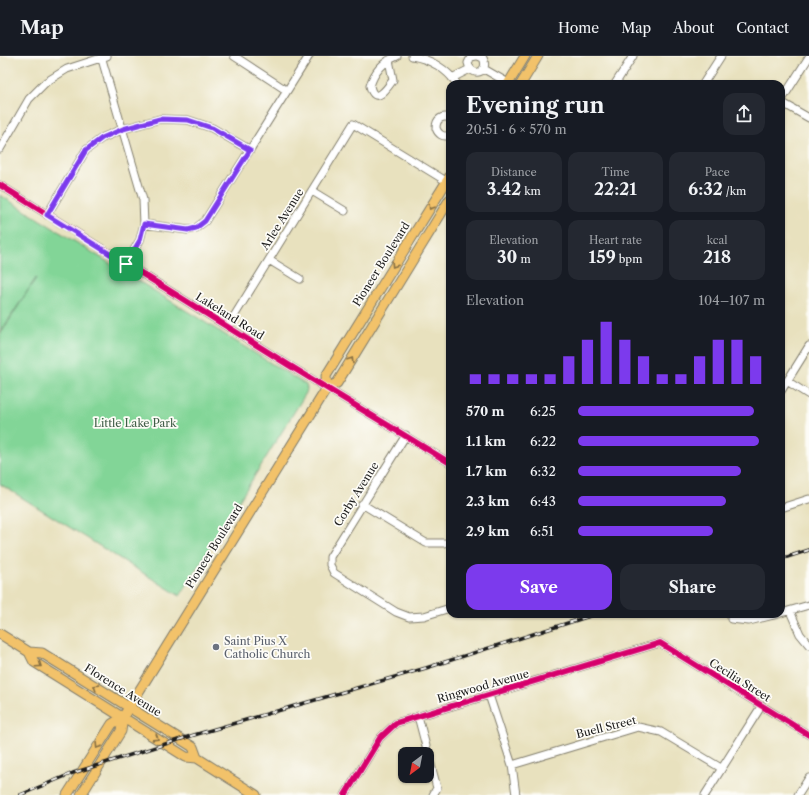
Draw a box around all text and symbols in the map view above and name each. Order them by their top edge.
text: Map [20,16,64,39]
text: Home [558,19,599,37]
text: Map [621,19,651,37]
text: About [673,19,714,37]
text: Contact [736,19,789,37]
text: Evening run [466,92,605,119]
button: share [723,93,765,135]
text: 20:51 · 6 × 570 m [466,121,567,137]
text: Distance [491,165,537,179]
text: Time [602,165,629,179]
text: Pace [705,165,730,179]
text: 3.42 [487,179,521,199]
text: 22:21 [594,179,637,199]
text: 6:32 [688,179,723,199]
text: km [521,184,541,198]
text: /km [723,184,746,198]
street label: Arlee Avenue [257,186,306,253]
one-way arrow [428,203,435,210]
street label: Pioneer Boulevard [349,219,413,309]
text: Elevation [489,233,538,247]
text: Heart rate [589,233,642,247]
text: kcal [707,233,728,247]
pin [109,247,143,281]
text: 30 [497,247,517,267]
text: 159 [589,247,616,267]
text: 218 [703,247,731,267]
text: m [517,252,531,266]
text: bpm [616,252,642,266]
icon: arrive [115,253,137,275]
one-way arrow [391,261,399,268]
street label: Lakeland Road [193,289,267,343]
text: Elevation [466,292,524,308]
text: 104–107 m [699,292,765,308]
one-way arrow [347,357,354,364]
text: 570 m [466,403,504,419]
text: 6:25 [530,403,556,419]
park label: Little Lake Park [94,416,177,430]
text: 1.1 km [466,433,506,449]
text: 6:22 [530,433,556,449]
street label: Corby Avenue [331,459,381,529]
text: 1.7 km [466,463,507,479]
text: 6:32 [530,463,556,479]
text: 2.3 km [466,493,509,509]
text: 6:43 [530,493,556,509]
street label: Pioneer Boulevard [182,501,246,591]
text: 2.9 km [466,523,510,539]
text: 6:51 [530,523,554,539]
button: Save [466,564,612,610]
button: Share [620,564,765,610]
place label: Saint Pius X Catholic Church [224,634,311,661]
marker: Saint Pius X Catholic Church [211,642,221,652]
street label: Cecilia Street [707,655,774,705]
one-way arrow [35,660,42,667]
street label: Florence Avenue [82,661,164,719]
street label: Ringwood Avenue [436,666,530,706]
one-way arrow [93,684,100,691]
street label: Buell Street [575,713,638,741]
one-way arrow [152,733,159,741]
one-way arrow [96,741,103,748]
north arrow [398,747,434,783]
map controls [398,747,434,783]

